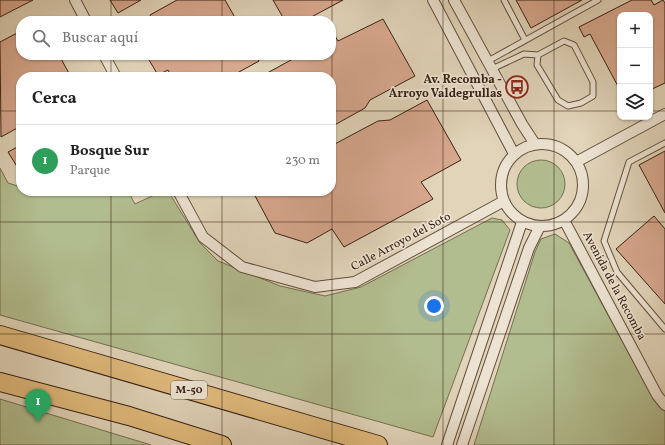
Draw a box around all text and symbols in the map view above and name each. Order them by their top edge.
map controls [617,12,653,120]
button: + [617,12,653,48]
search box [16,16,336,60]
icon: search [30,27,52,49]
text: Buscar aquí [62,28,138,49]
button: − [617,48,653,84]
place label: Av. Recomba - Arroyo Valdegrullas [389,72,502,102]
bus stop icon: Av. Recomba - Arroyo Valdegrullas [504,74,530,100]
button: layers [617,84,653,120]
text: Cerca [32,87,77,110]
text: Bosque Sur [70,141,149,162]
text: 1 [42,152,48,170]
text: 230 m [285,152,320,170]
text: Parque [70,162,110,180]
street label: Calle Arroyo del Soto [348,209,454,275]
street label: Avenida de la Recomba [579,229,649,343]
your location [424,296,444,316]
road number: M-50 [171,381,207,399]
pin: 1 [25,389,51,422]

